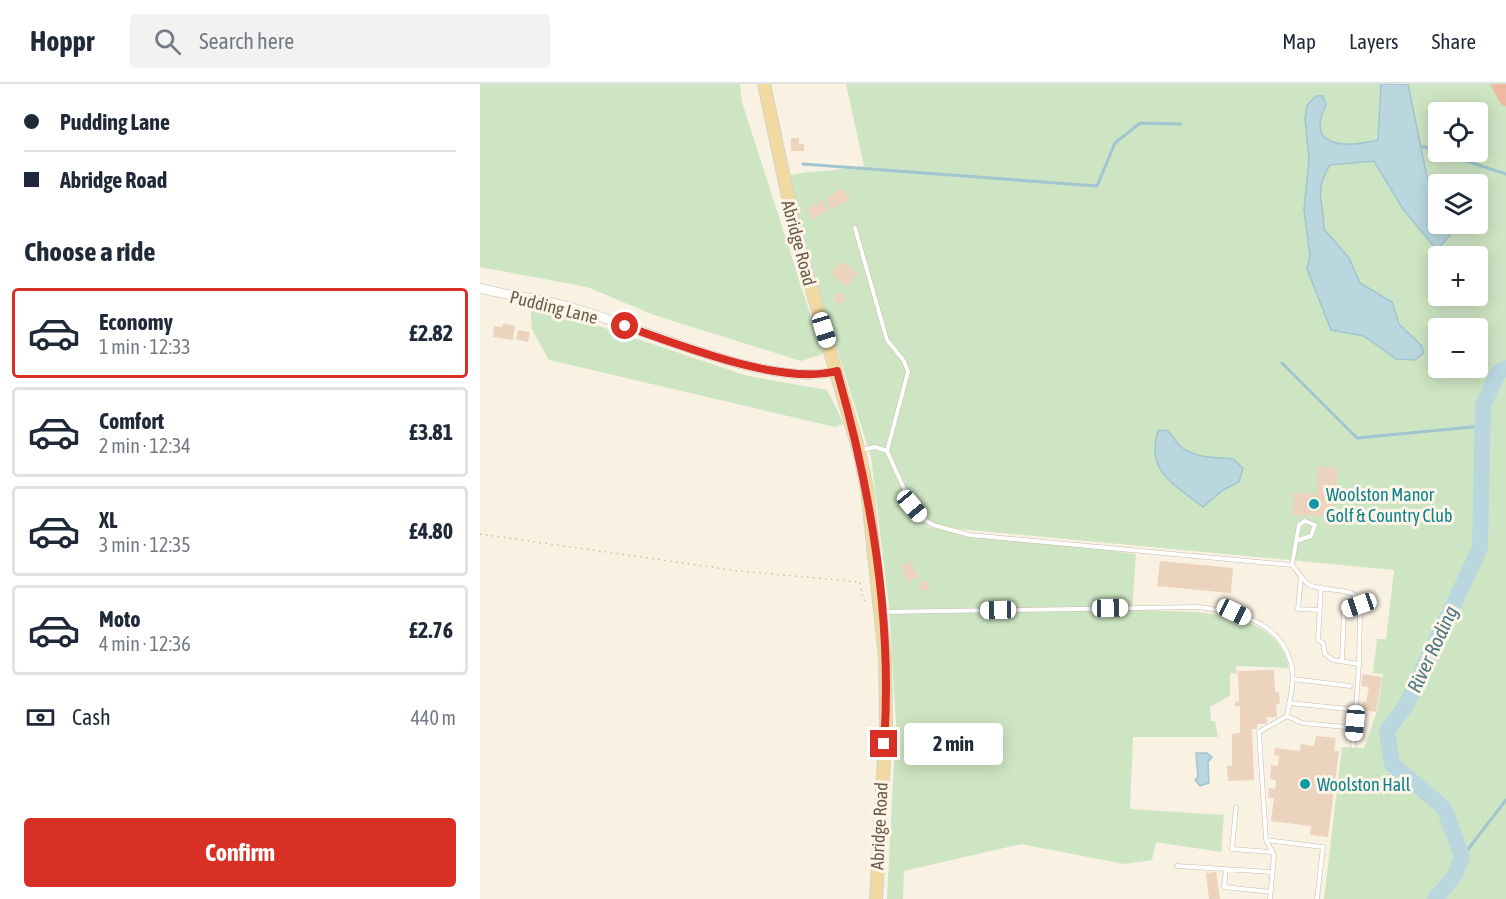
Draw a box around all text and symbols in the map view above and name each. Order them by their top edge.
search box [130,14,550,68]
text: Hoppr [30,25,94,57]
icon: search [151,25,184,58]
text: Search here [199,28,294,54]
text: Map [1282,29,1316,53]
text: Layers [1349,29,1399,53]
text: Share [1432,29,1476,53]
map controls [1428,102,1488,378]
button: locate [1428,102,1488,162]
text: Pudding Lane [60,109,170,135]
text: Abridge Road [60,167,167,193]
button: layers [1428,174,1488,234]
street label: Abridge Road [778,198,820,288]
text: Choose a ride [24,236,156,267]
button: + [1428,246,1488,306]
street label: Pudding Lane [508,286,600,328]
icon: car [27,306,81,360]
text: Economy [99,309,173,335]
car [810,310,838,350]
route start [611,312,638,339]
button: − [1428,318,1488,378]
text: £2.82 [409,320,453,346]
text: 1 min · 12:33 [99,335,191,358]
icon: car [27,405,81,459]
text: Comfort [99,408,164,434]
text: £3.81 [409,419,453,445]
text: 2 min · 12:34 [99,434,191,457]
place label: Woolston Manor Golf & Country Club [1326,484,1453,526]
car [894,486,930,526]
marker: Woolston Manor Golf & Country Club [1307,497,1321,511]
icon: car [27,504,81,558]
text: XL [99,507,117,533]
text: £4.80 [409,518,453,544]
text: 3 min · 12:35 [99,533,191,556]
car [1339,591,1379,619]
car [1214,596,1254,628]
car [1092,599,1128,617]
car [980,601,1016,619]
water label: River Roding [1402,602,1462,696]
icon: car [27,603,81,657]
text: Moto [99,606,141,632]
text: £2.76 [409,617,453,643]
text: 4 min · 12:36 [99,632,191,655]
icon: cash [24,701,57,734]
text: Cash [72,704,111,730]
car [1344,704,1366,742]
text: 440 m [411,706,456,729]
callout: 2 min [905,723,1004,765]
route end [870,730,897,757]
text: 2 min [933,732,974,755]
place label: Woolston Hall [1317,774,1411,795]
marker: Woolston Hall [1298,777,1312,791]
street label: Abridge Road [866,782,892,870]
button: Confirm [24,818,456,887]

